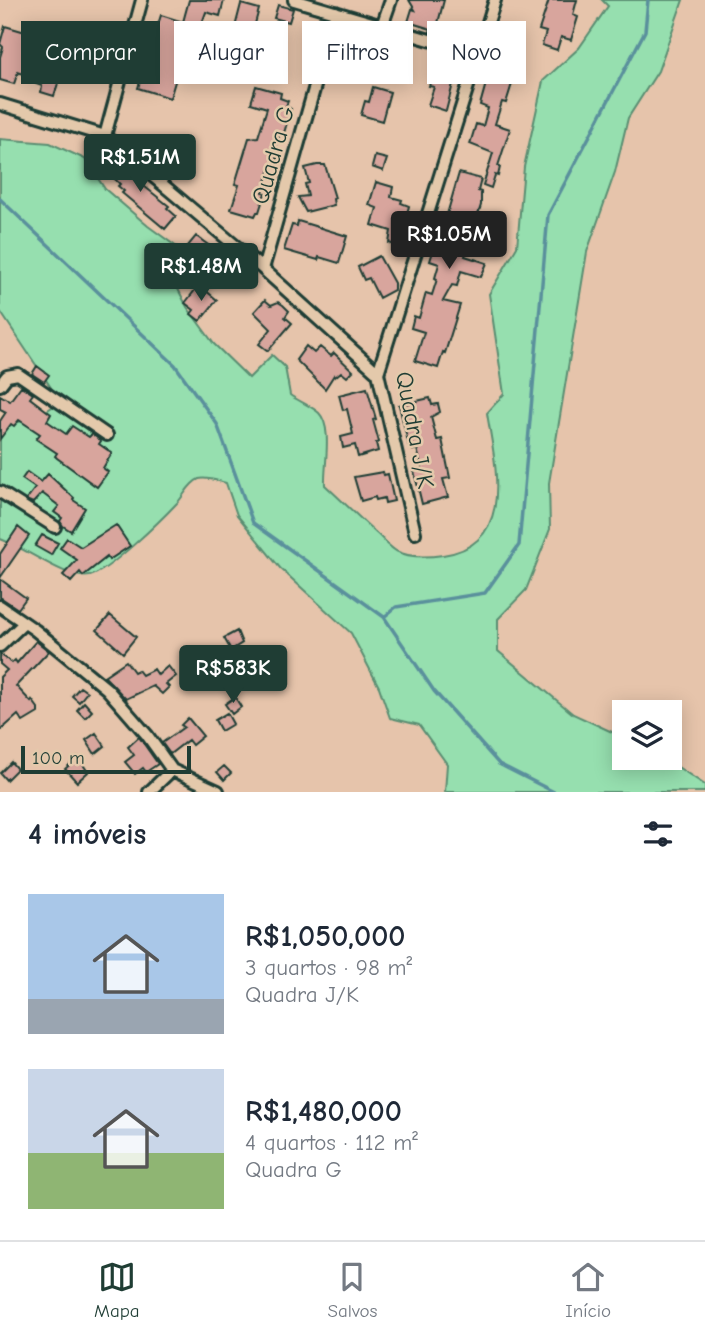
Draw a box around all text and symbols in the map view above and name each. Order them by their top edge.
chip: Comprar [21,21,160,84]
chip: Alugar [174,21,288,84]
chip: Filtros [302,21,413,84]
chip: Novo [427,21,526,84]
street label: Quadra G [246,103,300,207]
pin: R$1.51M [75,134,205,194]
text: R$1.51M [100,143,180,170]
pin: R$1.05M [384,212,514,271]
text: R$1.05M [407,220,491,247]
pin: R$1.48M [136,244,266,303]
text: R$1.48M [160,252,242,279]
street label: Quadra J/K [390,369,440,491]
pin: R$583K [176,646,290,705]
text: R$583K [195,654,271,681]
map controls [612,700,682,770]
button: layers [612,700,682,770]
scale bar [21,743,191,775]
text: 100 m [32,747,85,769]
icon: filters [639,815,677,853]
text: 4 imóveis [28,817,146,852]
text: R$1,050,000 [245,919,406,954]
icon: home [84,922,168,1006]
text: 3 quartos · 98 m² [245,954,412,981]
text: Quadra J/K [245,981,359,1008]
text: R$1,480,000 [245,1094,402,1129]
icon: home [84,1097,168,1181]
text: 4 quartos · 112 m² [245,1129,418,1156]
text: Quadra G [245,1156,342,1183]
tab: Mapa [94,1258,140,1322]
tab: Salvos [327,1258,377,1322]
tab: Início [565,1258,611,1322]

